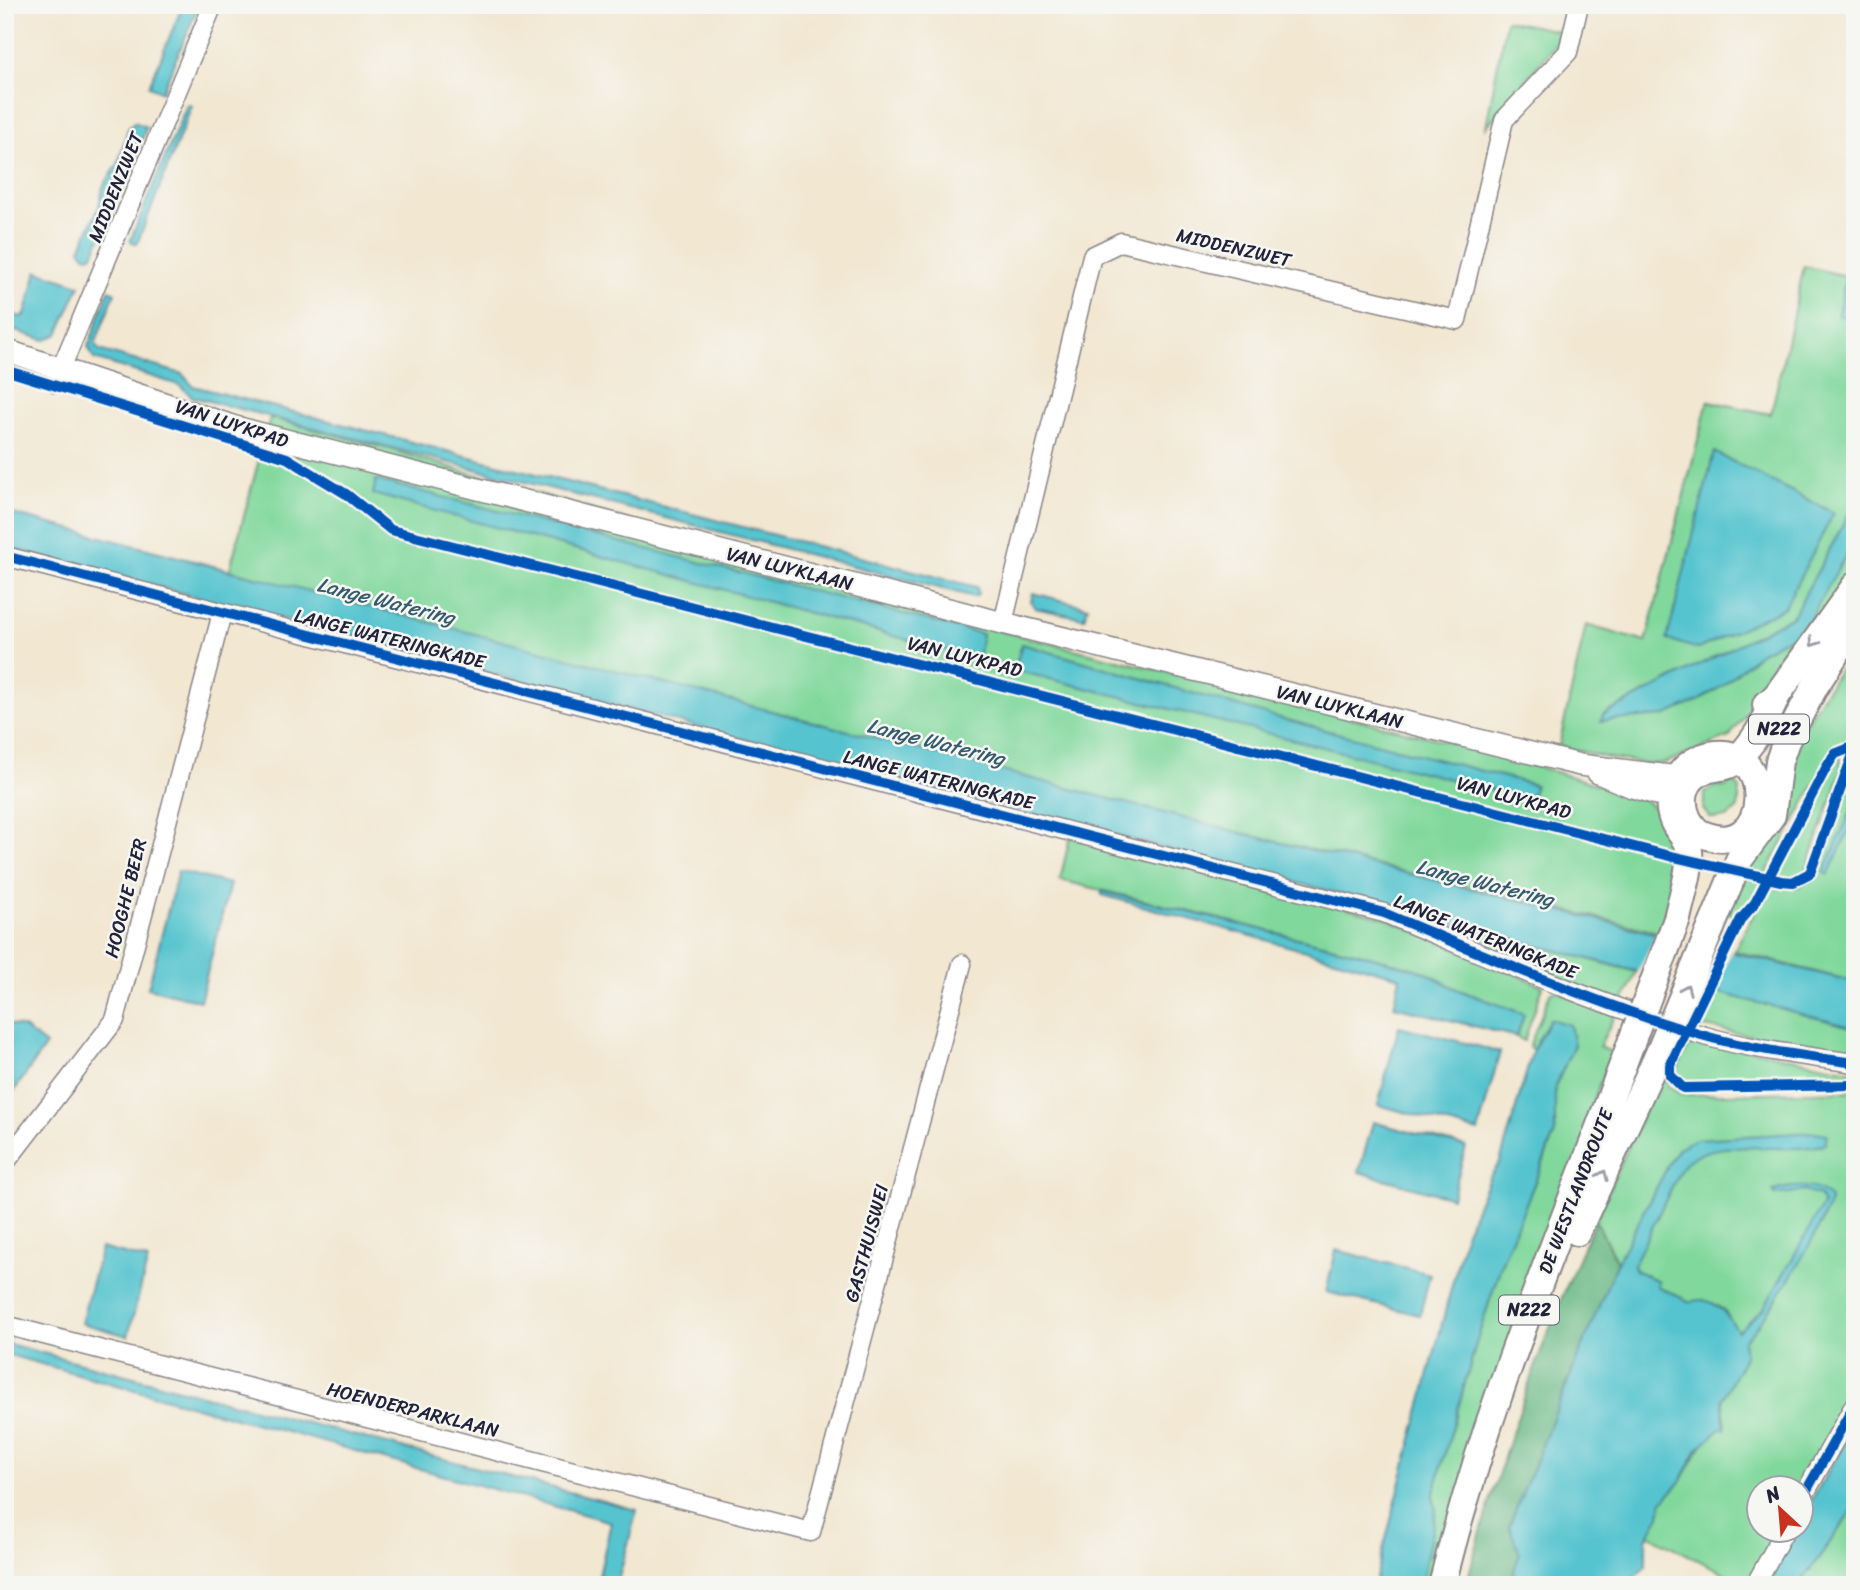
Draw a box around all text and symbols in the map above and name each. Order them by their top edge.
street label: MIDDENZWET [78,126,153,247]
street label: MIDDENZWET [1173,218,1296,277]
street label: VAN LUYKPAD [171,390,293,457]
street label: VAN LUYKLAAN [723,537,857,600]
water label: Lange Watering [313,566,460,637]
street label: LANGE WATERINGKADE [291,599,490,679]
street label: VAN LUYKPAD [904,626,1026,687]
one-way arrow [1810,634,1822,647]
street label: VAN LUYKLAAN [1273,675,1407,738]
water label: Lange Watering [863,707,1010,778]
road number: N222 [1749,714,1809,744]
street label: LANGE WATERINGKADE [840,740,1039,820]
street label: VAN LUYKPAD [1453,766,1575,829]
street label: HOOGHE BEER [95,835,156,962]
water label: Lange Watering [1412,848,1559,919]
street label: LANGE WATERINGKADE [1389,884,1584,989]
one-way arrow [1678,984,1692,997]
street label: DE WESTLANDROUTE [1529,1102,1623,1279]
one-way arrow [1595,1170,1609,1182]
street label: GASTHUISWEI [835,1180,898,1306]
road number: N222 [1499,1296,1559,1324]
street label: HOENDERPARKLAAN [323,1372,502,1447]
north arrow [1744,1474,1814,1544]
text: N [1759,1476,1787,1512]

